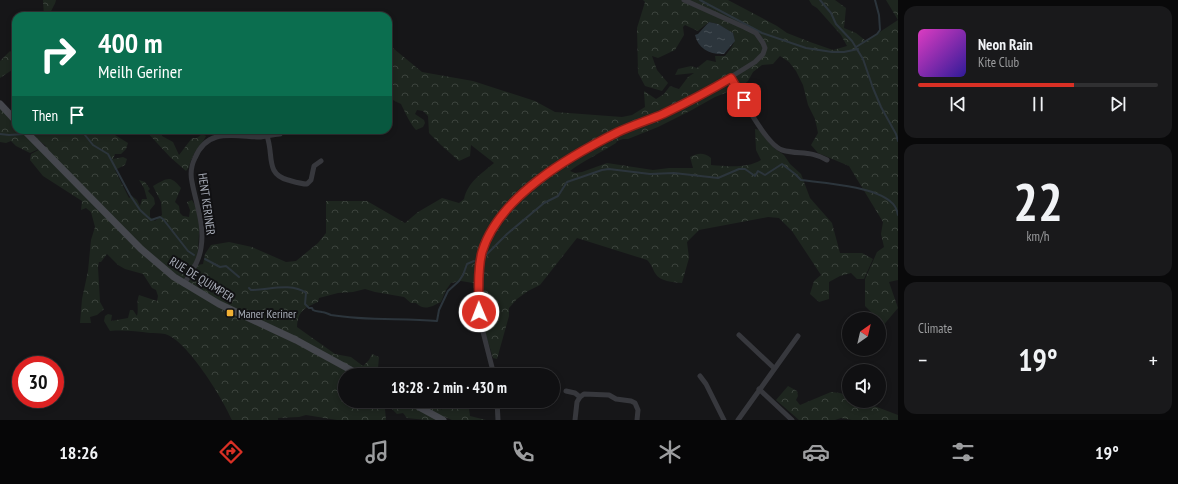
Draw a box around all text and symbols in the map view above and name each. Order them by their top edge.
text: 400 m [98,24,162,61]
icon: right [32,28,84,80]
text: Neon Rain [978,35,1033,54]
text: Kite Club [978,54,1019,71]
text: Meilh Geriner [98,60,182,83]
pin [727,83,761,117]
icon: arrive [733,89,755,111]
icon: previous [947,93,969,115]
icon: pause [1027,93,1049,115]
icon: next [1107,93,1129,115]
icon: arrive [66,104,88,126]
text: Then [32,106,58,125]
text: 22 [1013,168,1063,235]
street label: HENT KERINER [195,172,219,236]
text: km/h [1026,228,1050,245]
street label: RUE DE QUIMPER [167,253,237,305]
position arrow [458,291,500,333]
place label: Maner Keriner [238,306,297,321]
marker: Maner Keriner [225,308,235,318]
north arrow [842,312,886,356]
map controls [842,312,886,408]
text: Climate [918,320,952,337]
text: 19° [1018,340,1058,379]
text: − [918,346,927,374]
text: + [1149,346,1158,374]
speed limit sign: 30 [12,356,64,408]
button: sound [842,364,886,408]
text: 18:28 · 2 min · 430 m [391,378,507,397]
icon: directions [217,438,245,466]
icon: music [363,438,391,466]
icon: phone [509,438,537,466]
icon: climate [656,438,684,466]
icon: car [802,438,830,466]
icon: filters [949,438,977,466]
text: 18:26 [59,441,98,464]
text: 19° [1095,441,1119,464]

